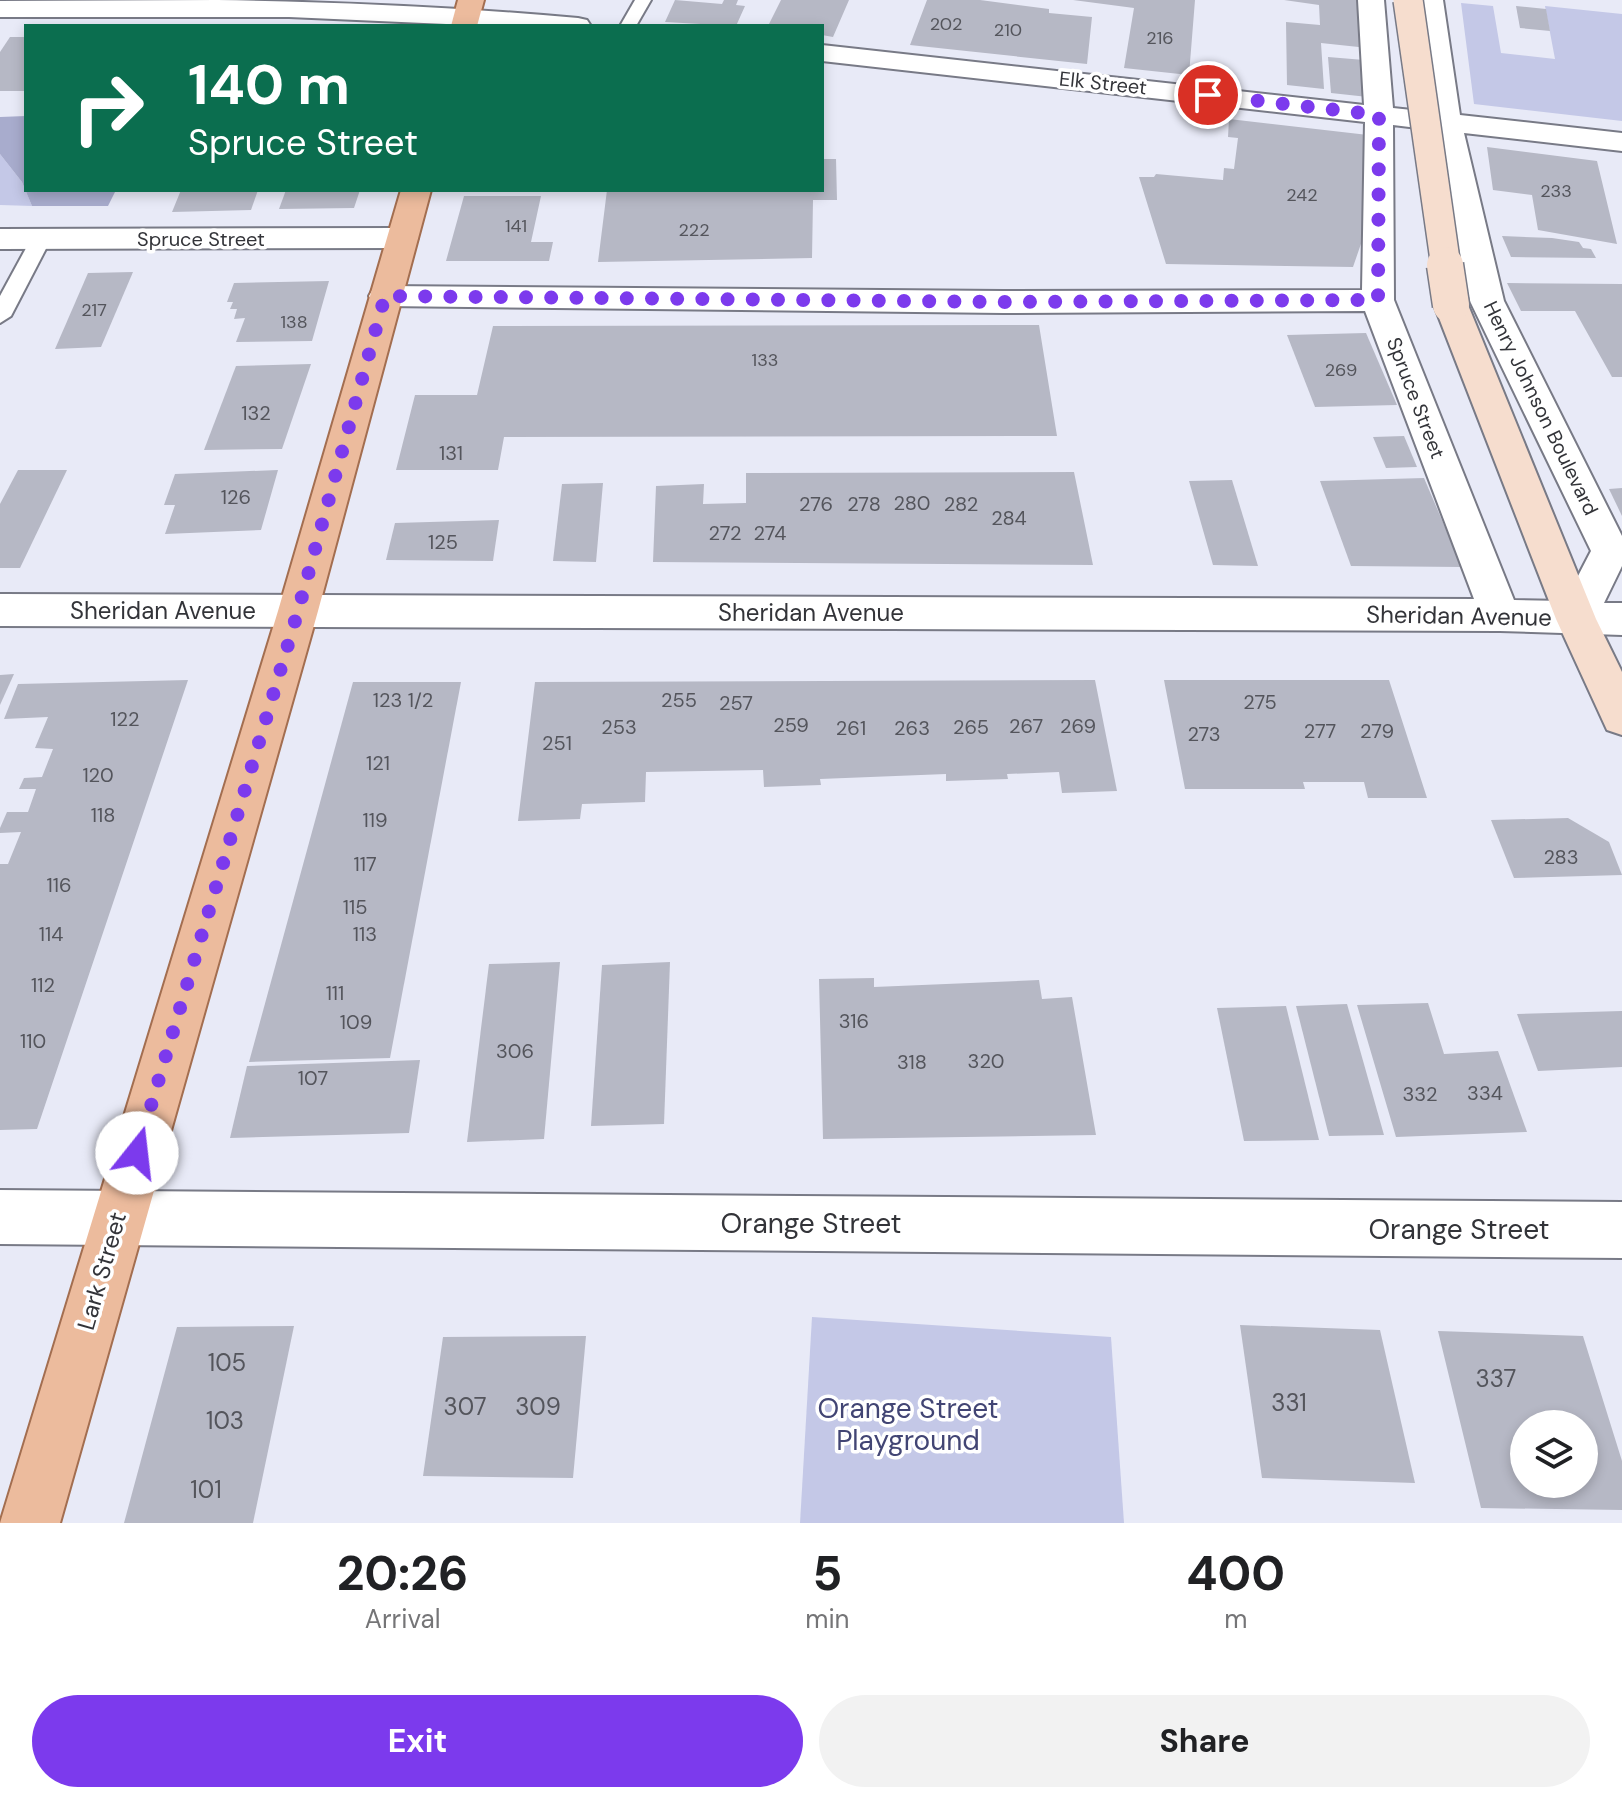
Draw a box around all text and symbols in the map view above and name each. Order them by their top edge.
house number: 202 [930,12,962,36]
house number: 210 [994,18,1022,42]
house number: 216 [1146,26,1174,50]
text: 140 m [188,48,350,121]
icon: right [56,56,160,160]
pin [1174,61,1242,129]
street label: Elk Street [1058,65,1148,101]
icon: arrive [1186,73,1230,117]
text: Spruce Street [188,119,418,166]
house number: 233 [1540,179,1572,203]
house number: 242 [1286,183,1318,207]
house number: 141 [505,214,527,238]
house number: 222 [678,218,710,242]
street label: Spruce Street [137,226,265,252]
street label: Henry Johnson Boulevard [1478,297,1604,519]
house number: 217 [81,298,107,322]
house number: 138 [280,310,308,334]
street label: Spruce Street [1381,334,1451,462]
house number: 133 [752,348,778,372]
house number: 269 [1325,358,1357,382]
house number: 132 [241,400,271,426]
house number: 131 [439,440,463,466]
house number: 126 [221,484,251,510]
house number: 280 [893,490,931,516]
house number: 276 [799,491,833,517]
house number: 278 [847,491,881,517]
house number: 282 [944,491,978,517]
house number: 284 [991,505,1027,531]
house number: 272 [709,520,741,546]
house number: 274 [754,520,786,546]
house number: 125 [428,529,458,555]
street label: Sheridan Avenue [70,595,256,626]
street label: Sheridan Avenue [718,597,904,628]
street label: Sheridan Avenue [1366,598,1552,633]
house number: 123 1/2 [373,687,433,713]
house number: 255 [661,687,697,713]
house number: 275 [1243,689,1277,715]
house number: 257 [719,690,753,716]
house number: 122 [110,706,140,732]
house number: 259 [773,712,809,738]
house number: 267 [1009,713,1043,739]
house number: 269 [1060,713,1096,739]
house number: 253 [601,714,637,740]
house number: 265 [953,714,989,740]
house number: 261 [836,715,866,741]
house number: 263 [894,715,930,741]
house number: 277 [1304,718,1336,744]
house number: 279 [1360,718,1394,744]
house number: 273 [1187,721,1221,747]
house number: 251 [542,730,572,756]
house number: 121 [366,750,390,776]
house number: 120 [82,762,114,788]
house number: 118 [91,802,115,828]
house number: 119 [362,807,388,833]
house number: 283 [1543,844,1579,870]
house number: 117 [353,851,377,877]
house number: 116 [46,872,72,898]
house number: 115 [343,894,367,920]
house number: 114 [39,921,63,947]
house number: 113 [353,921,377,947]
house number: 112 [31,972,55,998]
house number: 111 [326,980,344,1006]
house number: 316 [839,1008,869,1034]
house number: 109 [340,1009,372,1035]
house number: 110 [20,1028,46,1054]
house number: 306 [496,1038,534,1064]
house number: 320 [968,1048,1004,1074]
house number: 318 [897,1049,927,1075]
house number: 107 [298,1065,328,1091]
house number: 334 [1467,1080,1503,1106]
house number: 332 [1402,1081,1438,1107]
position arrow [95,1111,179,1195]
street label: Orange Street [720,1205,902,1242]
street label: Lark Street [70,1208,133,1333]
street label: Orange Street [1368,1211,1550,1248]
house number: 105 [208,1347,246,1378]
house number: 337 [1476,1363,1516,1394]
house number: 331 [1271,1387,1307,1418]
park label: Orange Street Playground [817,1390,999,1459]
house number: 307 [443,1391,487,1422]
house number: 309 [515,1391,561,1422]
house number: 103 [206,1405,244,1436]
map controls [1510,1410,1598,1498]
button: layers [1510,1410,1598,1498]
house number: 101 [190,1474,222,1505]
text: 20:26 [337,1542,468,1605]
text: 5 [812,1542,842,1605]
text: 400 [1186,1542,1285,1605]
text: Arrival [365,1602,440,1636]
text: min [805,1602,850,1636]
text: m [1224,1602,1247,1636]
button: Exit [32,1695,803,1787]
button: Share [819,1695,1590,1787]

